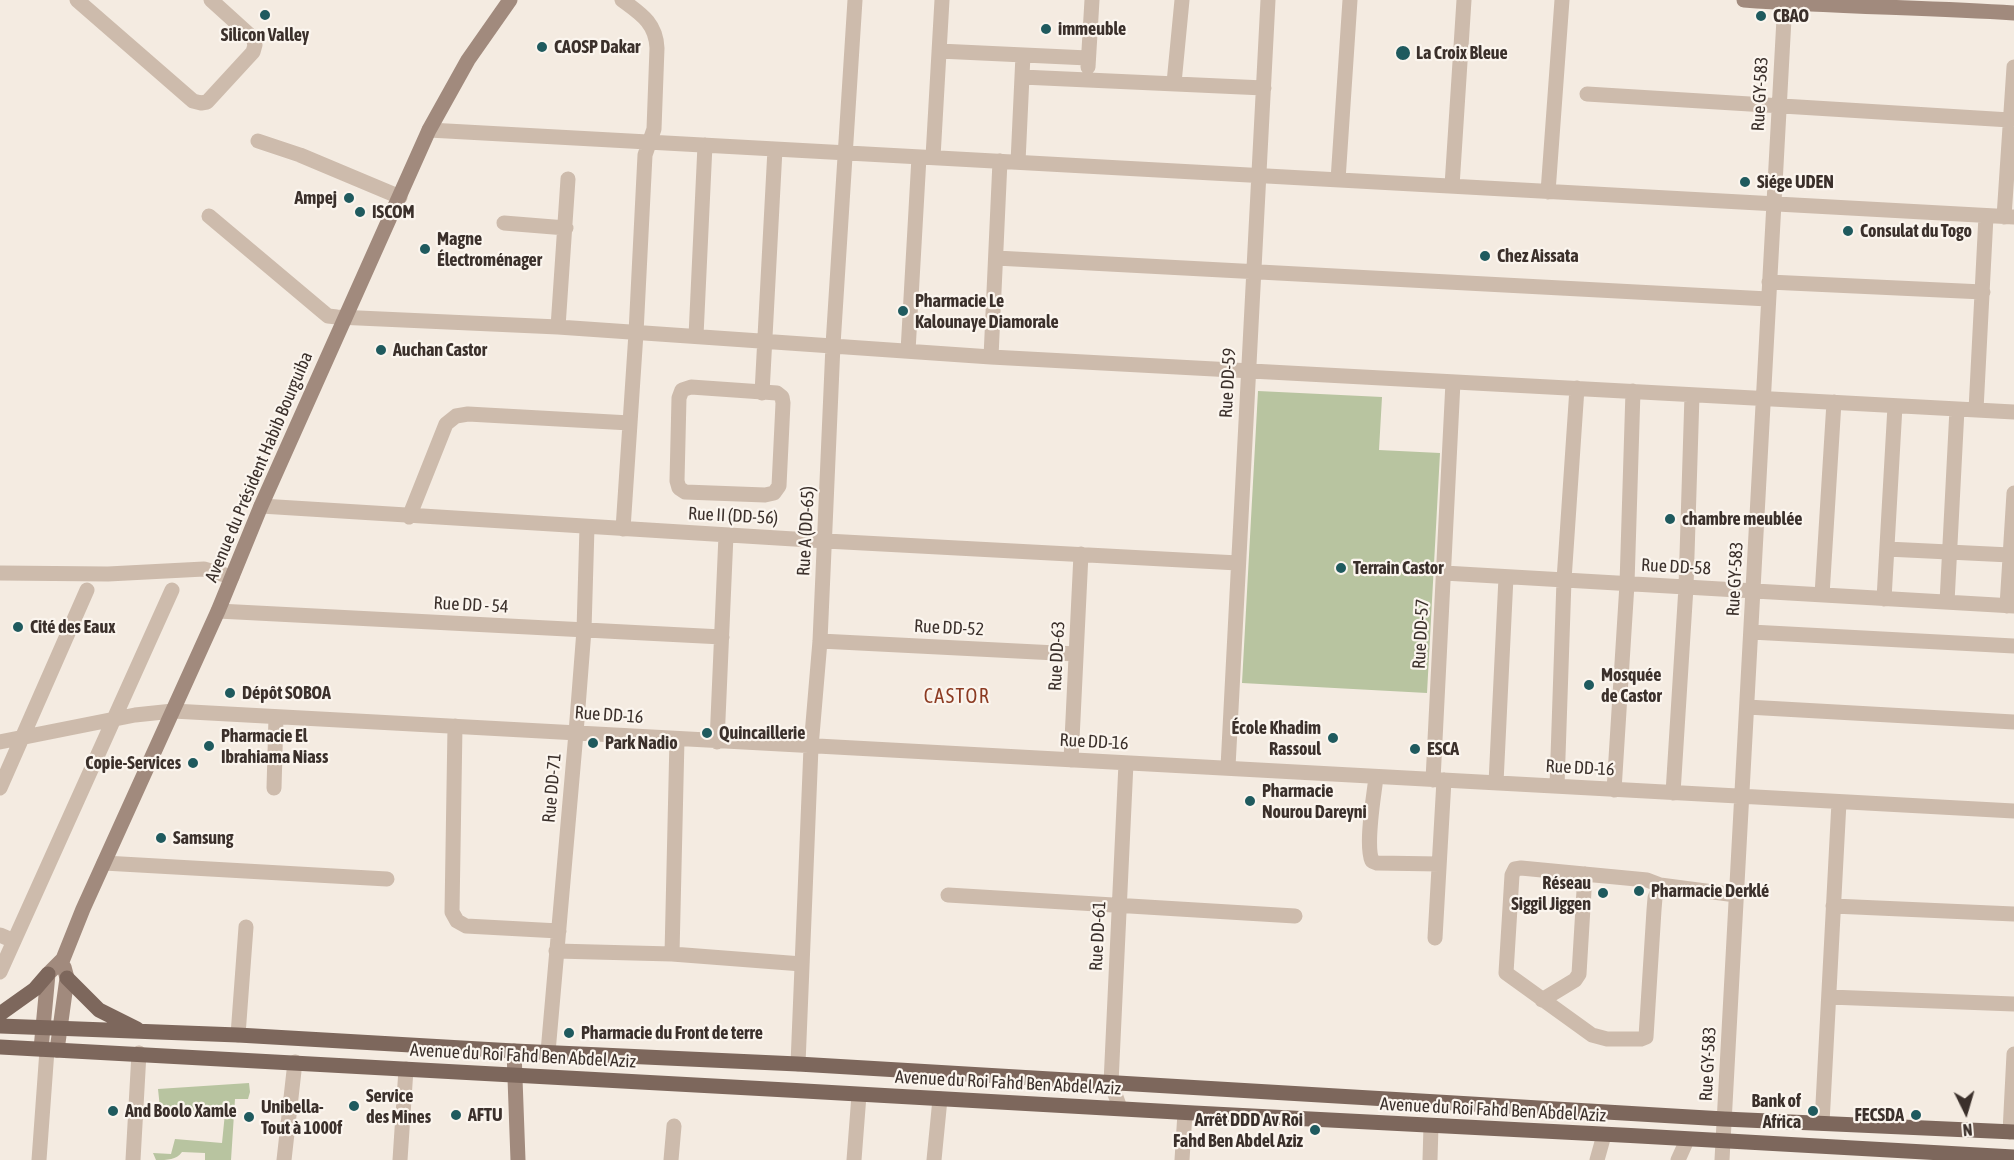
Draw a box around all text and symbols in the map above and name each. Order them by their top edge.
place label: CBAO [1773,5,1809,27]
marker: Silicon Valley [258,8,272,22]
marker: CBAO [1754,9,1768,23]
place label: immeuble [1058,18,1126,40]
marker: immeuble [1039,22,1053,36]
place label: Silicon Valley [221,24,309,46]
place label: CAOSP Dakar [554,36,640,58]
marker: CAOSP Dakar [535,40,549,54]
place label: La Croix Bleue [1416,42,1508,64]
marker: La Croix Bleue [1394,44,1412,62]
street label: Rue GY-583 [1747,56,1773,132]
place label: Siége UDEN [1757,171,1834,193]
marker: Siége UDEN [1738,175,1752,189]
place label: Ampej [294,187,337,209]
marker: Ampej [342,191,356,205]
place label: ISCOM [372,201,414,223]
marker: ISCOM [353,205,367,219]
place label: Consulat du Togo [1860,220,1972,242]
marker: Consulat du Togo [1841,224,1855,238]
place label: Magne Électroménager [437,228,542,270]
marker: Magne Électroménager [418,242,432,256]
place label: Chez Aissata [1497,245,1579,267]
marker: Chez Aissata [1478,249,1492,263]
place label: Pharmacie Le Kalounaye Diamorale [915,290,1059,332]
marker: Pharmacie Le Kalounaye Diamorale [896,304,910,318]
place label: Auchan Castor [393,339,487,361]
marker: Auchan Castor [374,343,388,357]
street label: Rue DD-59 [1215,348,1241,418]
street label: Avenue du Président Habib Bourguiba [201,349,317,585]
street label: Rue A (DD-65) [793,486,819,576]
street label: Rue II (DD-56) [687,503,779,529]
place label: chambre meublée [1682,508,1802,530]
marker: chambre meublée [1663,512,1677,526]
street label: Rue GY-583 [1722,541,1748,617]
street label: Rue DD-58 [1641,554,1711,580]
place label: Terrain Castor [1353,557,1444,579]
marker: Terrain Castor [1334,561,1348,575]
street label: Rue DD - 54 [433,592,509,618]
street label: Rue DD-57 [1408,599,1434,669]
street label: Rue DD-52 [914,615,984,641]
place label: Cité des Eaux [30,616,115,638]
marker: Cité des Eaux [11,620,25,634]
street label: Rue DD-63 [1044,621,1070,691]
place label: Mosquée de Castor [1601,664,1662,706]
marker: Mosquée de Castor [1582,678,1596,692]
place label: Dépôt SOBOA [242,682,331,704]
district label: CASTOR [924,685,990,709]
marker: Dépôt SOBOA [223,686,237,700]
street label: Rue DD-16 [574,702,644,728]
place label: École Khadim Rassoul [1231,717,1321,760]
place label: Quincaillerie [719,722,805,744]
place label: Pharmacie El Ibrahiama Niass [221,725,328,768]
marker: Quincaillerie [700,726,714,740]
street label: Rue DD-16 [1059,729,1129,755]
marker: École Khadim Rassoul [1326,731,1340,745]
place label: Park Nadio [605,732,678,754]
marker: Park Nadio [586,736,600,750]
place label: ESCA [1427,738,1459,760]
marker: Pharmacie El Ibrahiama Niass [202,739,216,753]
marker: ESCA [1408,742,1422,756]
place label: Copie-Services [85,752,181,774]
street label: Rue DD-71 [538,752,566,824]
street label: Rue DD-16 [1545,755,1615,781]
marker: Copie-Services [186,756,200,770]
place label: Pharmacie Nourou Dareyni [1262,780,1367,822]
marker: Pharmacie Nourou Dareyni [1243,794,1257,808]
place label: Samsung [173,827,233,849]
marker: Samsung [154,831,168,845]
place label: Réseau Siggil Jiggen [1511,872,1591,914]
place label: Pharmacie Derklé [1651,880,1769,902]
marker: Pharmacie Derklé [1632,884,1646,898]
marker: Réseau Siggil Jiggen [1596,886,1610,900]
street label: Rue DD-61 [1085,901,1111,971]
place label: Pharmacie du Front de terre [581,1022,763,1044]
marker: Pharmacie du Front de terre [562,1026,576,1040]
street label: Rue GY-583 [1695,1026,1721,1102]
street label: Avenue du Roi Fahd Ben Abdel Aziz [410,1039,636,1073]
street label: Avenue du Roi Fahd Ben Abdel Aziz [895,1066,1121,1100]
north arrow [1936,1082,1996,1142]
place label: Service des Mines [366,1085,431,1128]
place label: Bank of Africa [1752,1090,1801,1132]
street label: Avenue du Roi Fahd Ben Abdel Aziz [1380,1093,1606,1127]
place label: Unibella- Tout à 1000f [261,1096,342,1138]
marker: Service des Mines [347,1099,361,1113]
place label: And Boolo Xamle [125,1100,237,1122]
marker: And Boolo Xamle [106,1104,120,1118]
place label: AFTU [468,1104,503,1126]
marker: Bank of Africa [1806,1104,1820,1118]
place label: FECSDA [1855,1104,1904,1126]
marker: AFTU [449,1108,463,1122]
marker: FECSDA [1909,1108,1923,1122]
place label: Arrêt DDD Av Roi Fahd Ben Abdel Aziz [1173,1109,1303,1152]
marker: Unibella- Tout à 1000f [242,1110,256,1124]
text: N [1962,1121,1973,1139]
marker: Arrêt DDD Av Roi Fahd Ben Abdel Aziz [1308,1123,1322,1137]

